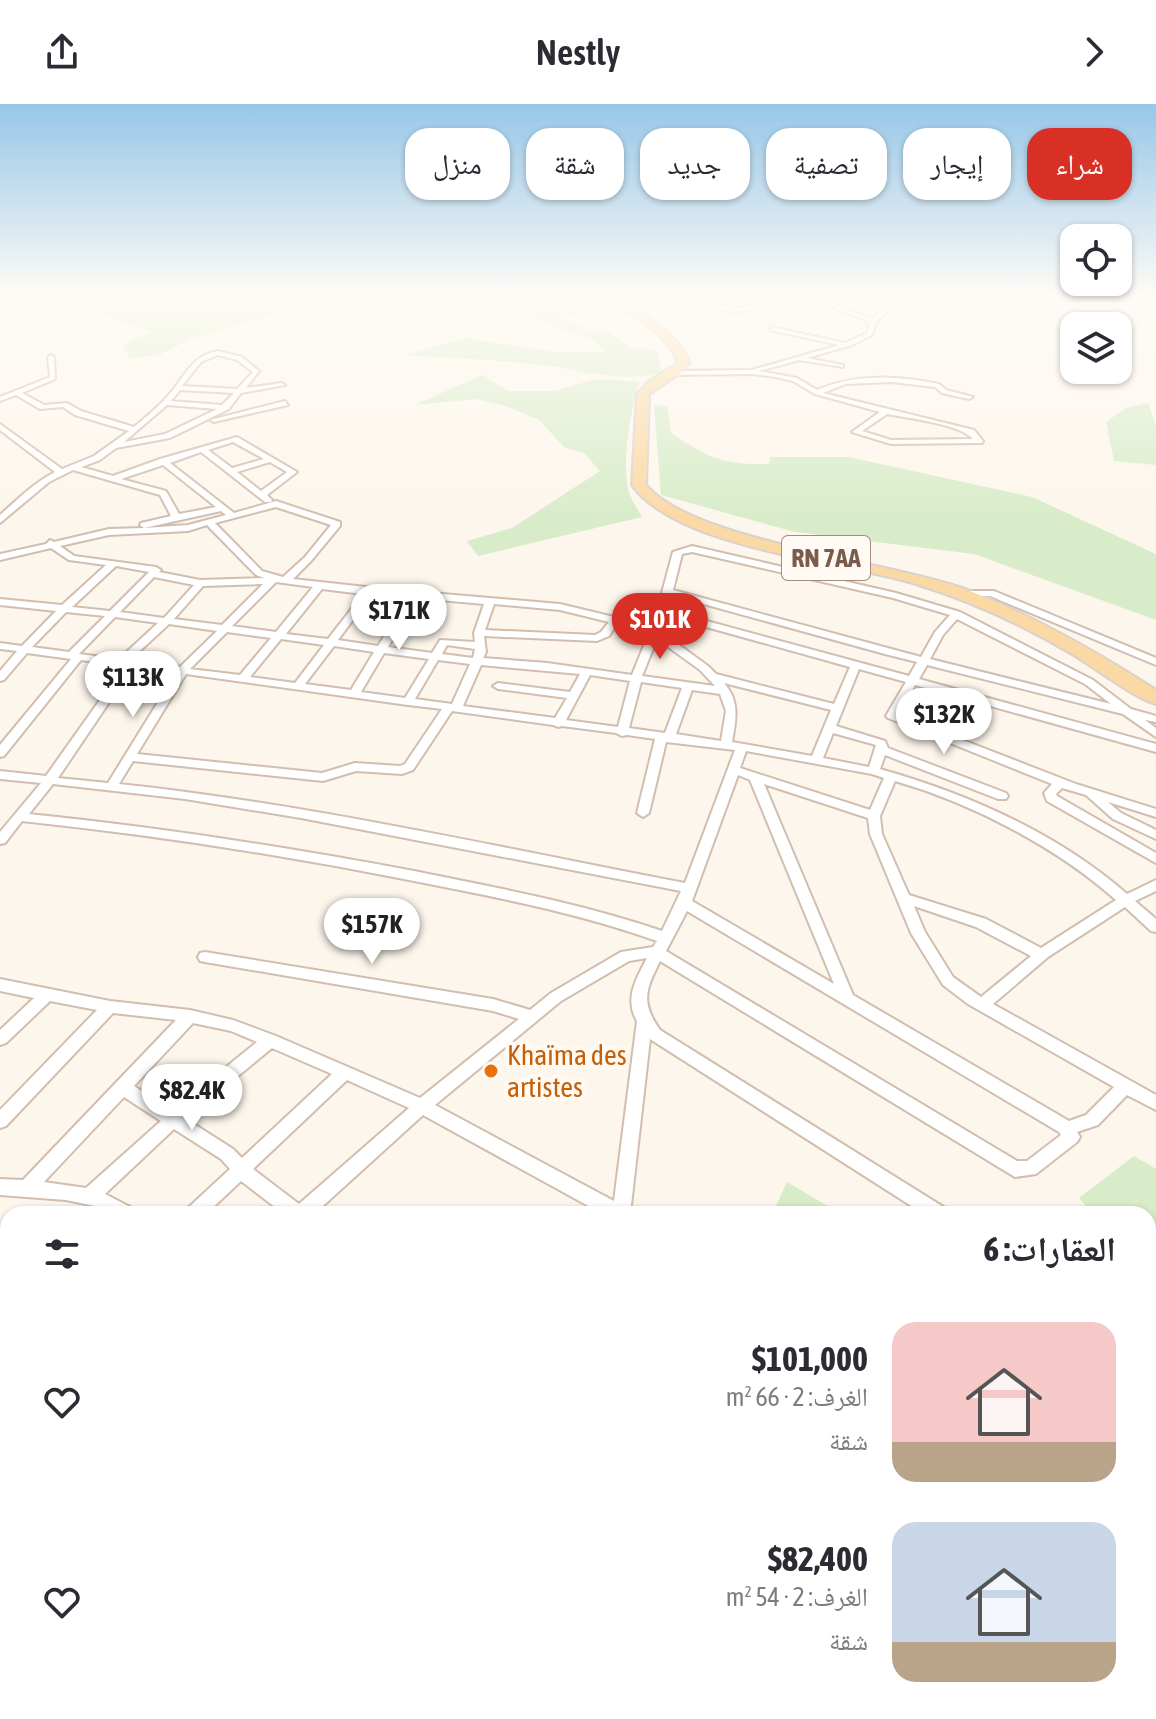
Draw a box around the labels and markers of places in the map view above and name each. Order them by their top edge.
pin: $171K [343,584,455,652]
pin: $101K [604,593,716,661]
pin: $113K [77,651,189,719]
pin: $132K [888,688,1000,756]
pin: $157K [316,898,428,966]
place label: Khaïma des artistes [507,1039,627,1103]
marker: Khaïma des artistes [482,1062,500,1080]
pin: $82.4K [127,1064,257,1132]

